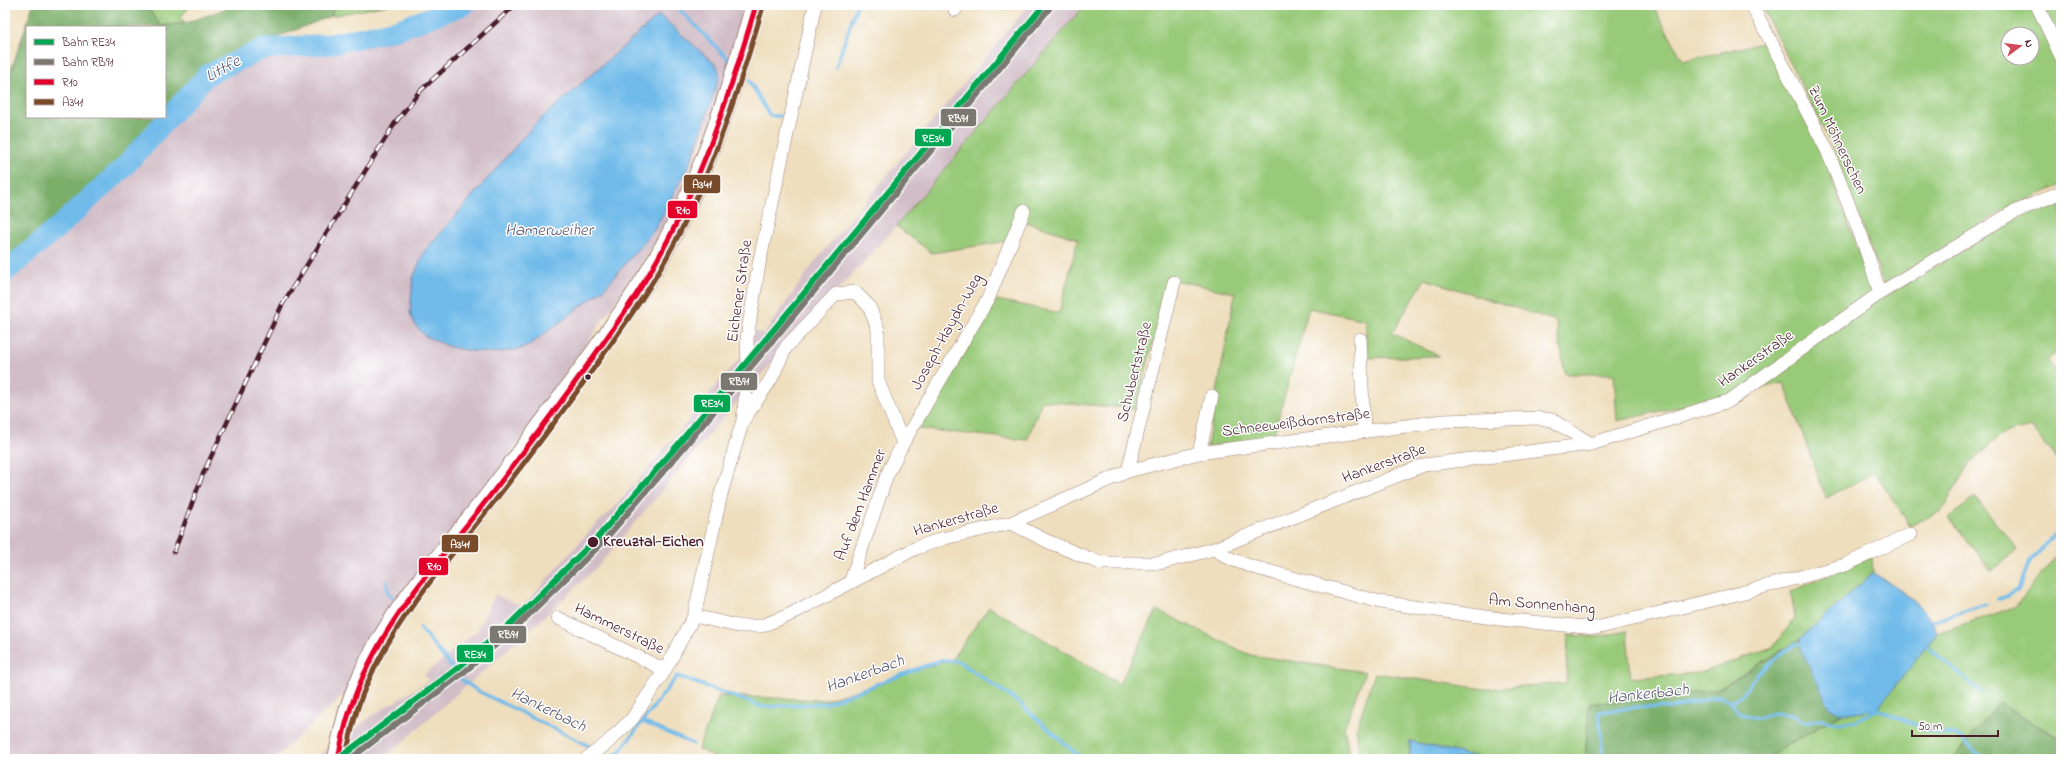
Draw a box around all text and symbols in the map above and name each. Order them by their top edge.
legend [26,26,166,118]
north arrow [2000,26,2040,66]
text: Bahn RE34 [61,34,115,52]
text: N [2020,38,2037,49]
water label: Littfe [201,49,246,89]
text: Bahn RB91 [61,54,113,72]
text: R10 [62,74,78,92]
street label: Zum Möhnerschen [1801,82,1873,198]
text: A341 [62,94,83,112]
line badge: RB91 [940,108,977,127]
text: RB91 [947,111,969,127]
line badge: RE34 [914,128,952,147]
text: RE34 [921,131,944,147]
line badge: A341 [683,174,721,194]
text: A341 [692,177,712,193]
line badge: R10 [667,200,698,219]
text: R10 [675,203,690,219]
water label: Hamerweiher [505,218,596,243]
street label: Eichener Straße [721,237,759,344]
street label: Joseph-Haydn-Weg [905,269,989,395]
street label: Schubertstraße [1111,318,1159,425]
street label: Hankerstraße [1713,324,1799,394]
unlabelled marker [583,372,593,382]
line badge: RB91 [720,372,758,391]
text: RB91 [728,374,750,390]
line badge: RE34 [693,394,731,413]
text: RE34 [700,396,723,412]
street label: Schneeweißdornstraße [1221,402,1372,444]
street label: Hankerstraße [1339,437,1430,490]
street label: Auf dem Hammer [829,446,893,564]
street label: Hankerstraße [911,496,1002,544]
place label: Kreuztal-Eichen [603,530,704,554]
line badge: A341 [441,534,479,553]
marker: Kreuztal-Eichen [586,535,600,549]
text: A341 [450,537,470,553]
line badge: R10 [418,557,449,576]
text: R10 [426,559,441,575]
street label: Am Sonnenhang [1488,588,1596,622]
street label: Hammerstraße [570,597,669,662]
line badge: RB91 [489,625,527,644]
text: RB91 [497,627,519,643]
line badge: RE34 [456,644,494,663]
text: RE34 [463,647,486,663]
water label: Hankerbach [822,648,908,700]
water label: Hankerbach [1606,677,1691,711]
water label: Hankerbach [506,681,591,740]
scale bar [1912,712,1998,738]
text: 50 m [1918,718,1942,736]

